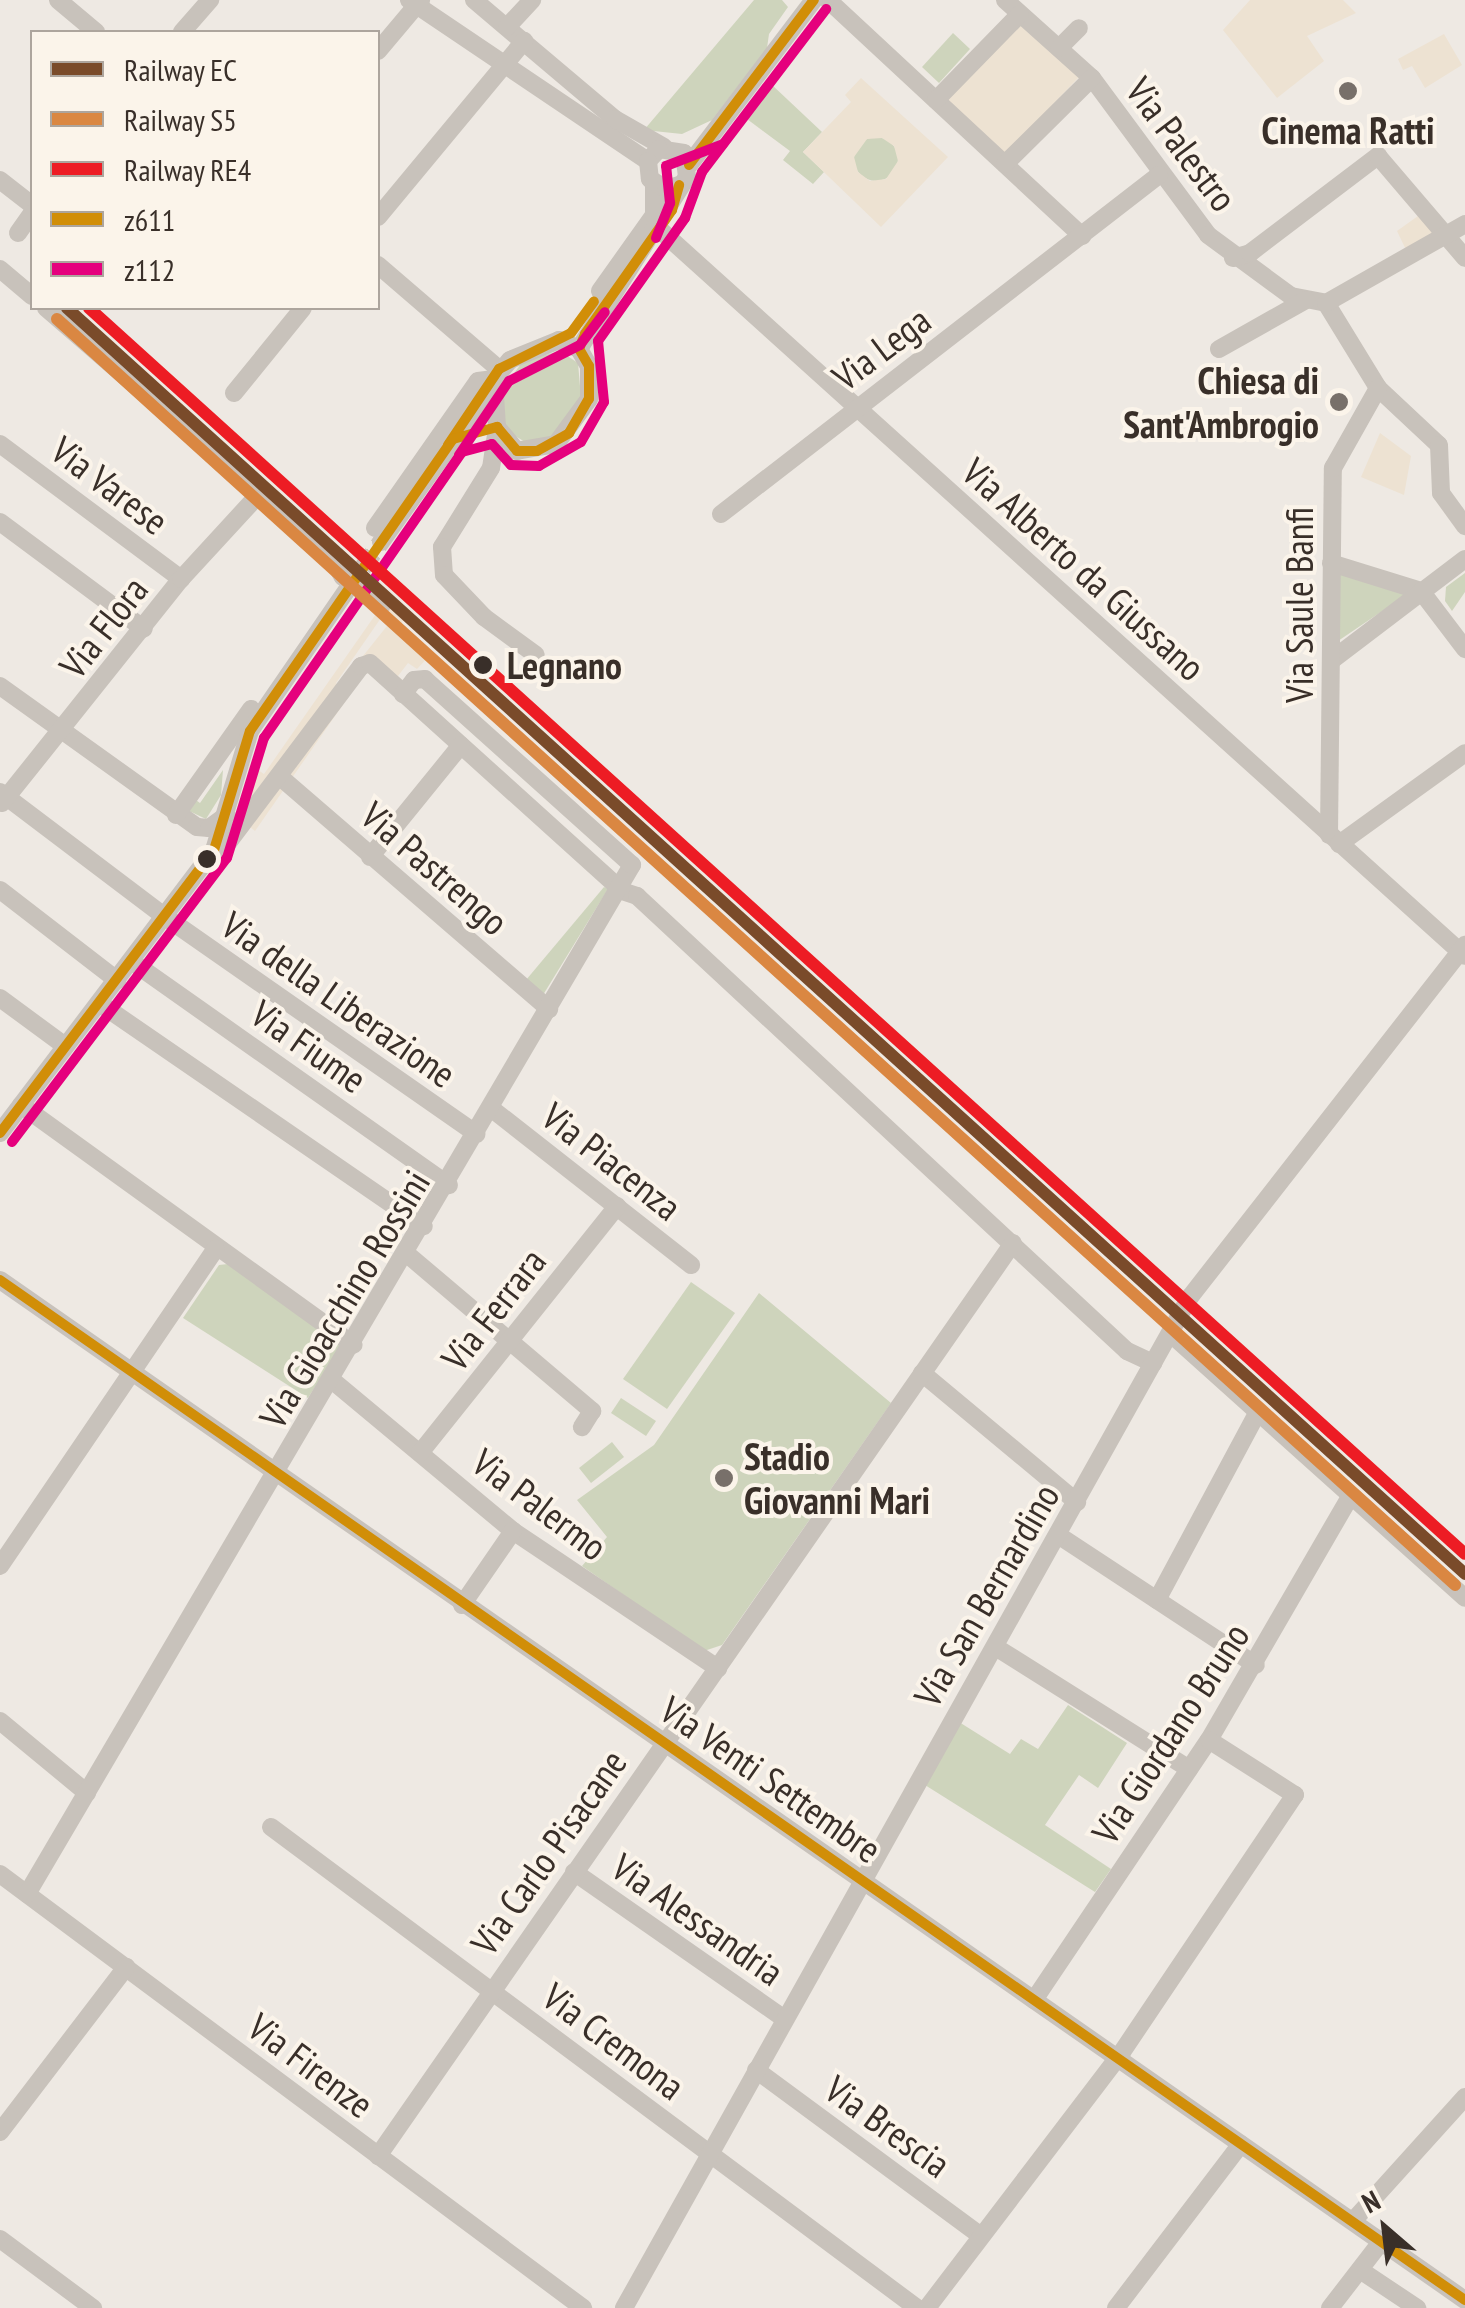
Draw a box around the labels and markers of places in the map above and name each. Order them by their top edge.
marker: Cinema Ratti [1337,80,1359,102]
place label: Cinema Ratti [1261,107,1435,153]
place label: Chiesa di Sant'Ambrogio [1123,357,1319,446]
marker: Chiesa di Sant'Ambrogio [1328,391,1350,413]
place label: Legnano [507,642,622,688]
marker: Legnano [468,650,498,680]
unlabelled marker [197,849,217,869]
place label: Stadio Giovanni Mari [744,1433,930,1522]
marker: Stadio Giovanni Mari [713,1467,735,1489]

